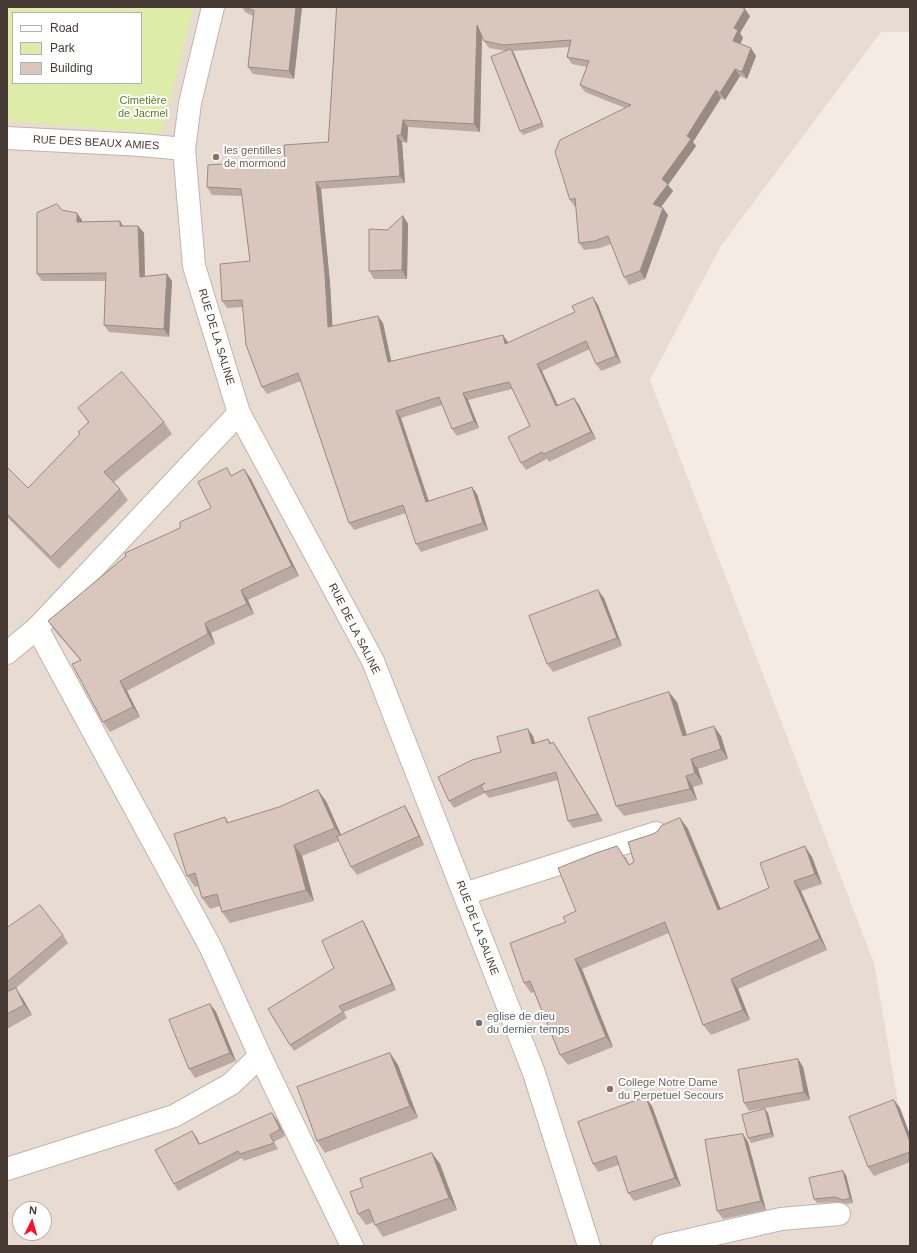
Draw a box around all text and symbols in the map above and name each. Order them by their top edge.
legend [12,12,142,84]
text: Road [50,21,79,35]
text: Park [50,41,75,55]
text: Building [50,61,93,75]
park label: Cimetière de Jacmel [118,94,168,120]
street label: RUE DES BEAUX AMIES [32,133,160,153]
place label: les gentilles de mormond [224,144,286,170]
marker: les gentilles de mormond [211,152,221,162]
street label: RUE DE LA SALINE [195,287,237,387]
street label: RUE DE LA SALINE [325,581,383,677]
street label: RUE DE LA SALINE [453,879,501,977]
place label: eglise de dieu du dernier temps [487,1010,570,1036]
marker: eglise de dieu du dernier temps [474,1018,484,1028]
place label: College Notre Dame du Perpetuel Secours [618,1076,724,1102]
marker: College Notre Dame du Perpetuel Secours [605,1084,615,1094]
north arrow [12,1201,52,1241]
text: N [28,1204,37,1216]

